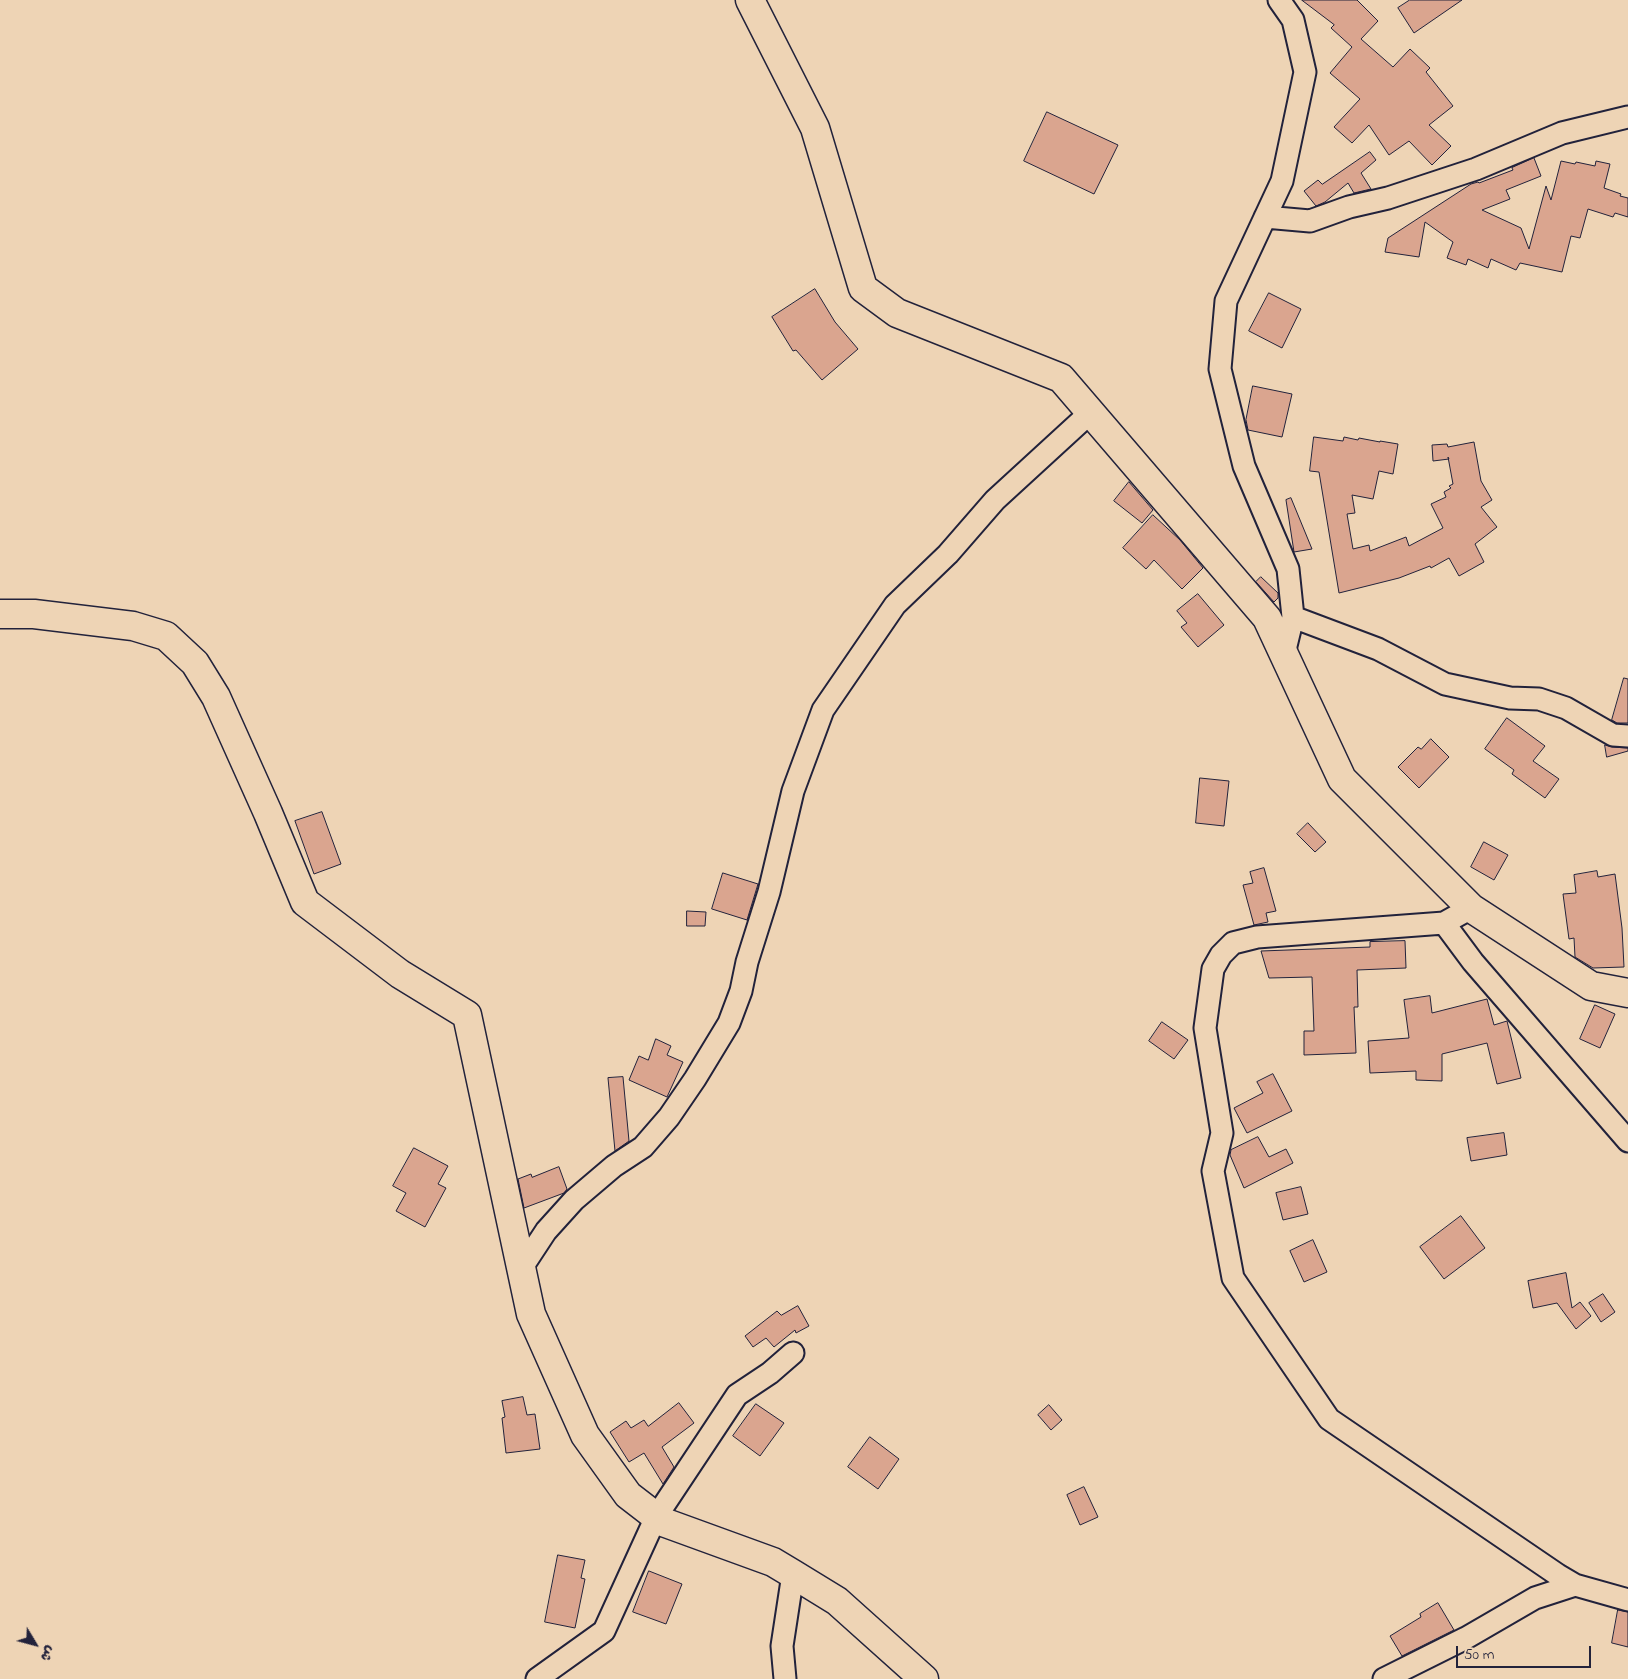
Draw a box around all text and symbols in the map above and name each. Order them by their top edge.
north arrow [10,1619,60,1669]
scale bar [1458,1636,1593,1668]
text: ش [34,1641,60,1666]
text: 50 m [1464,1644,1494,1666]

